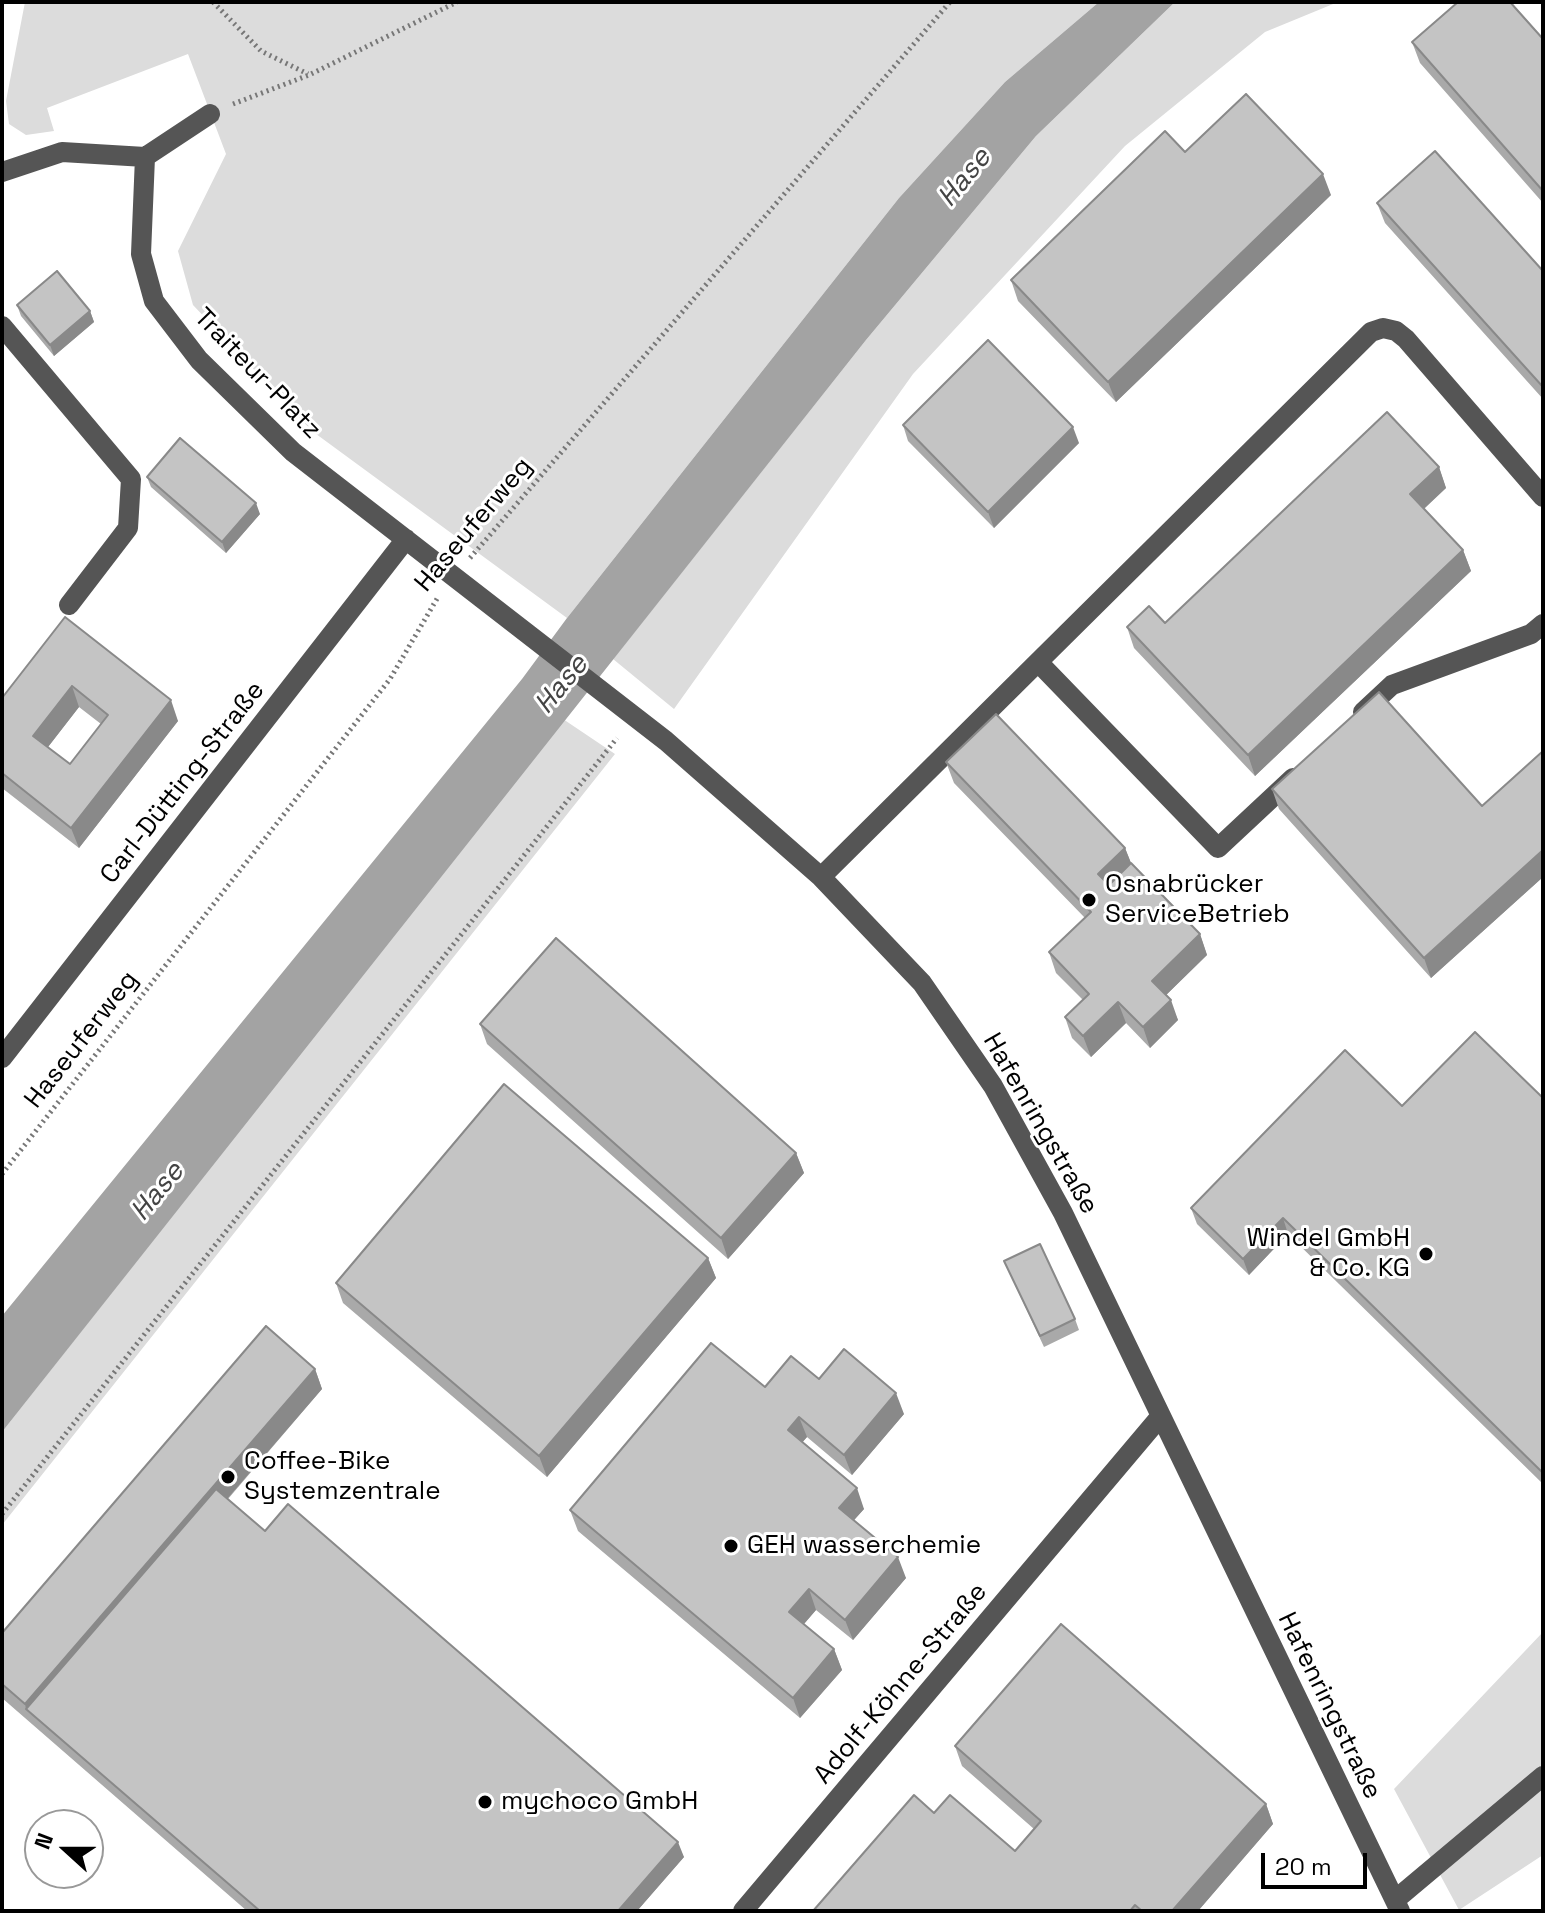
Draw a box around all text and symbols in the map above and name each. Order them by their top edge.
water label: Hase [931,142,999,214]
street label: Traiteur-Platz [187,302,327,446]
street label: Haseuferweg [409,452,539,598]
water label: Hase [528,649,596,721]
street label: Carl-Dütting-Straße [94,676,272,890]
place label: Osnabrücker ServiceBetrieb [1105,869,1290,930]
marker: Osnabrücker ServiceBetrieb [1080,891,1098,909]
street label: Haseuferweg [19,965,145,1115]
street label: Hafenringstraße [976,1028,1104,1220]
water label: Hase [124,1156,192,1228]
place label: Windel GmbH & Co. KG [1246,1223,1410,1284]
marker: Windel GmbH & Co. KG [1417,1245,1435,1263]
place label: Coffee-Bike Systemzentrale [244,1446,441,1508]
marker: Coffee-Bike Systemzentrale [219,1468,237,1486]
place label: GEH wasserchemie [747,1530,981,1562]
marker: GEH wasserchemie [722,1537,740,1555]
street label: Adolf-Köhne-Straße [808,1577,994,1791]
street label: Hafenringstraße [1270,1608,1388,1804]
place label: mychoco GmbH [501,1786,698,1818]
marker: mychoco GmbH [476,1793,494,1811]
north arrow [24,1809,104,1889]
text: N [28,1829,59,1853]
scale bar [1265,1837,1371,1887]
text: 20 m [1275,1851,1332,1882]

